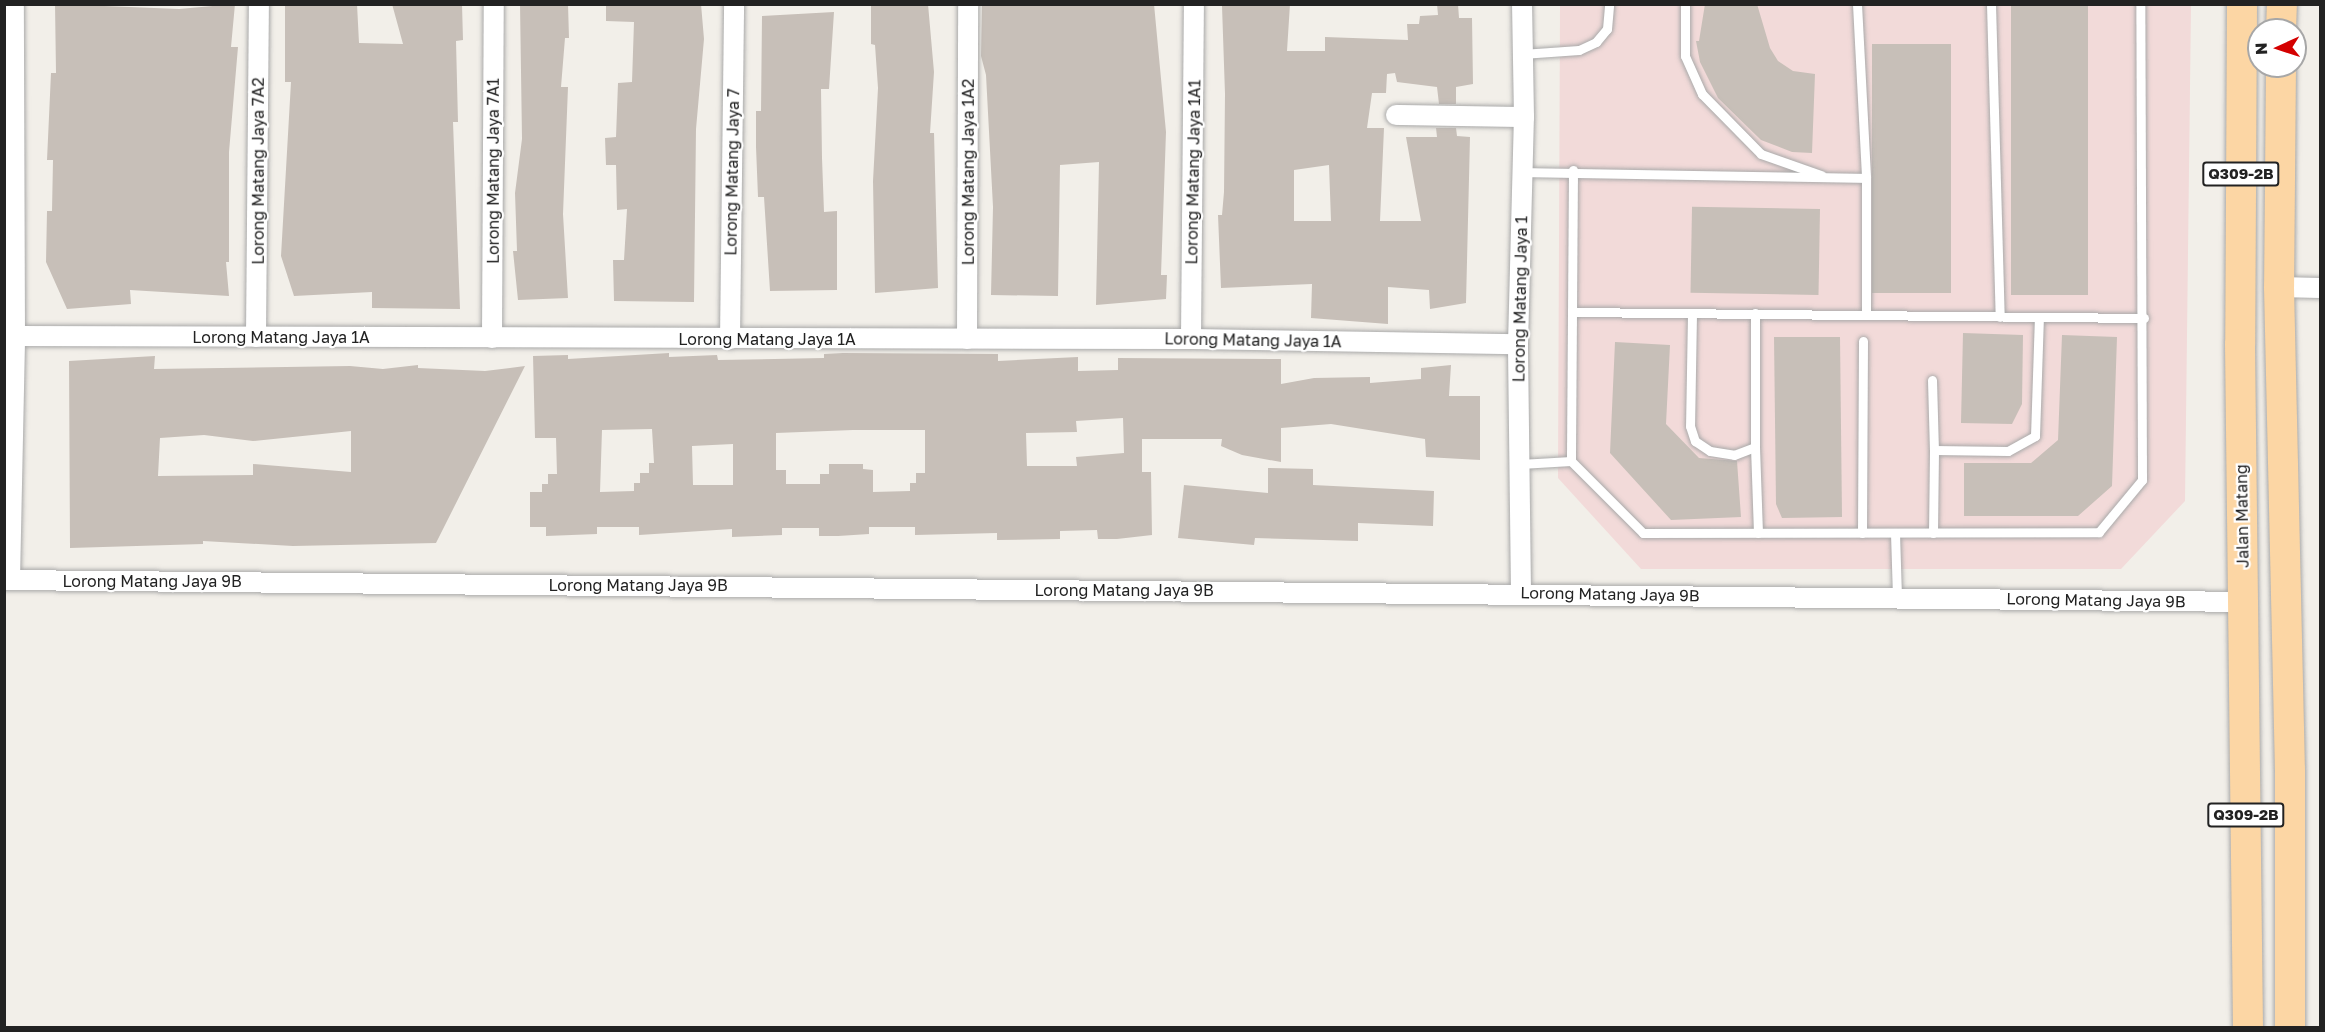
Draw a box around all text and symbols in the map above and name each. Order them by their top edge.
north arrow [2247,18,2307,78]
text: N [2251,42,2271,55]
street label: Lorong Matang Jaya 7A2 [248,77,268,265]
street label: Lorong Matang Jaya 7A1 [483,78,503,264]
street label: Lorong Matang Jaya 1A2 [958,79,978,265]
street label: Lorong Matang Jaya 1A1 [1182,79,1204,265]
street label: Lorong Matang Jaya 7 [721,88,743,256]
road number: Q309-2B [2202,162,2280,186]
street label: Lorong Matang Jaya 1 [1509,216,1531,382]
street label: Lorong Matang Jaya 1A [192,327,370,347]
street label: Lorong Matang Jaya 1A [678,329,856,349]
street label: Lorong Matang Jaya 1A [1164,329,1342,351]
street label: Jalan Matang [2231,464,2253,568]
street label: Lorong Matang Jaya 9B [62,571,242,591]
street label: Lorong Matang Jaya 9B [548,575,728,595]
street label: Lorong Matang Jaya 9B [1034,580,1214,600]
street label: Lorong Matang Jaya 9B [1520,583,1700,605]
street label: Lorong Matang Jaya 9B [2006,589,2186,611]
road number: Q309-2B [2207,803,2285,827]

